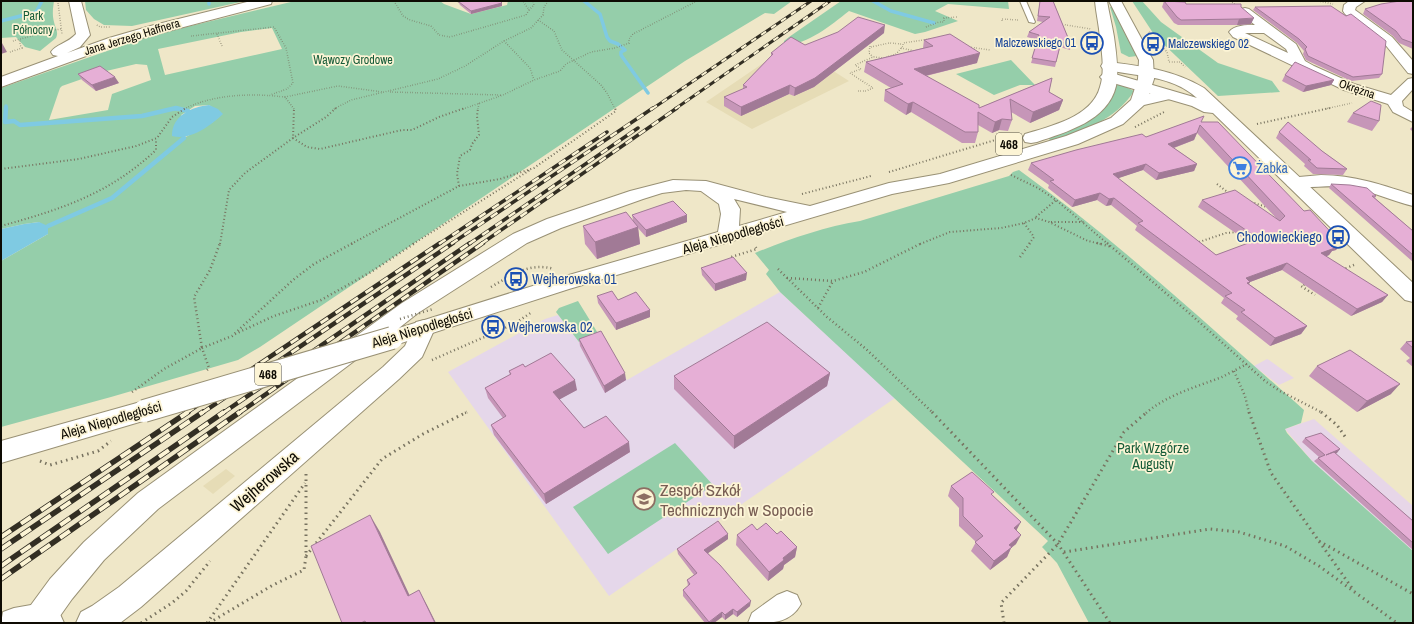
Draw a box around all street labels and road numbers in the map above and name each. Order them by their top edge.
street label: Jana Jerzego Haffnera [82,15,182,59]
street label: Okrężna [1337,75,1378,103]
road number: 468 [996,133,1022,155]
street label: Aleja Niepodległości [679,212,786,258]
street label: Aleja Niepodległości [368,304,475,352]
road number: 468 [255,363,281,385]
street label: Aleja Niepodległości [57,397,164,443]
street label: Wejherowska [225,445,303,517]

